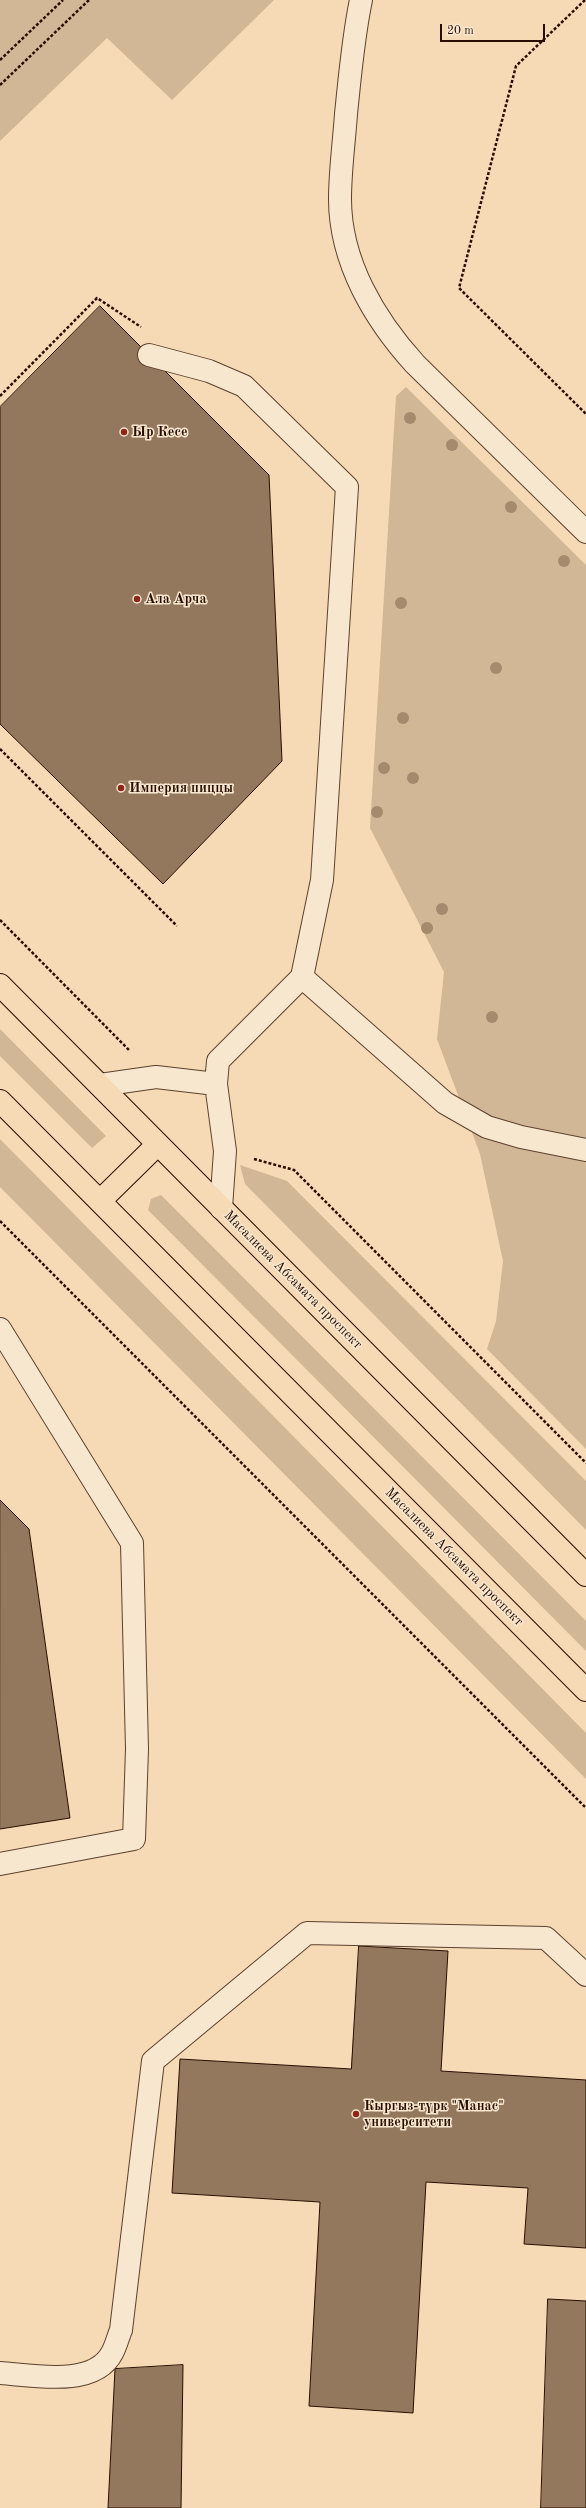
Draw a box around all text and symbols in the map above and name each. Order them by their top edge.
scale bar [442,16,547,42]
text: 20 m [447,25,474,37]
place label: Ыр Кесе [132,424,188,440]
marker: Ыр Кесе [119,427,129,437]
place label: Ала Арча [145,591,206,607]
marker: Ала Арча [132,594,142,604]
place label: Империя пиццы [129,780,233,796]
marker: Империя пиццы [116,783,126,793]
street label: Масалиева Абсамата проспект [220,1207,366,1353]
street label: Масалиева Абсамата проспект [381,1484,527,1630]
place label: Кыргыз-түрк "Манас" университети [364,2098,504,2130]
marker: Кыргыз-түрк "Манас" университети [351,2109,361,2119]

